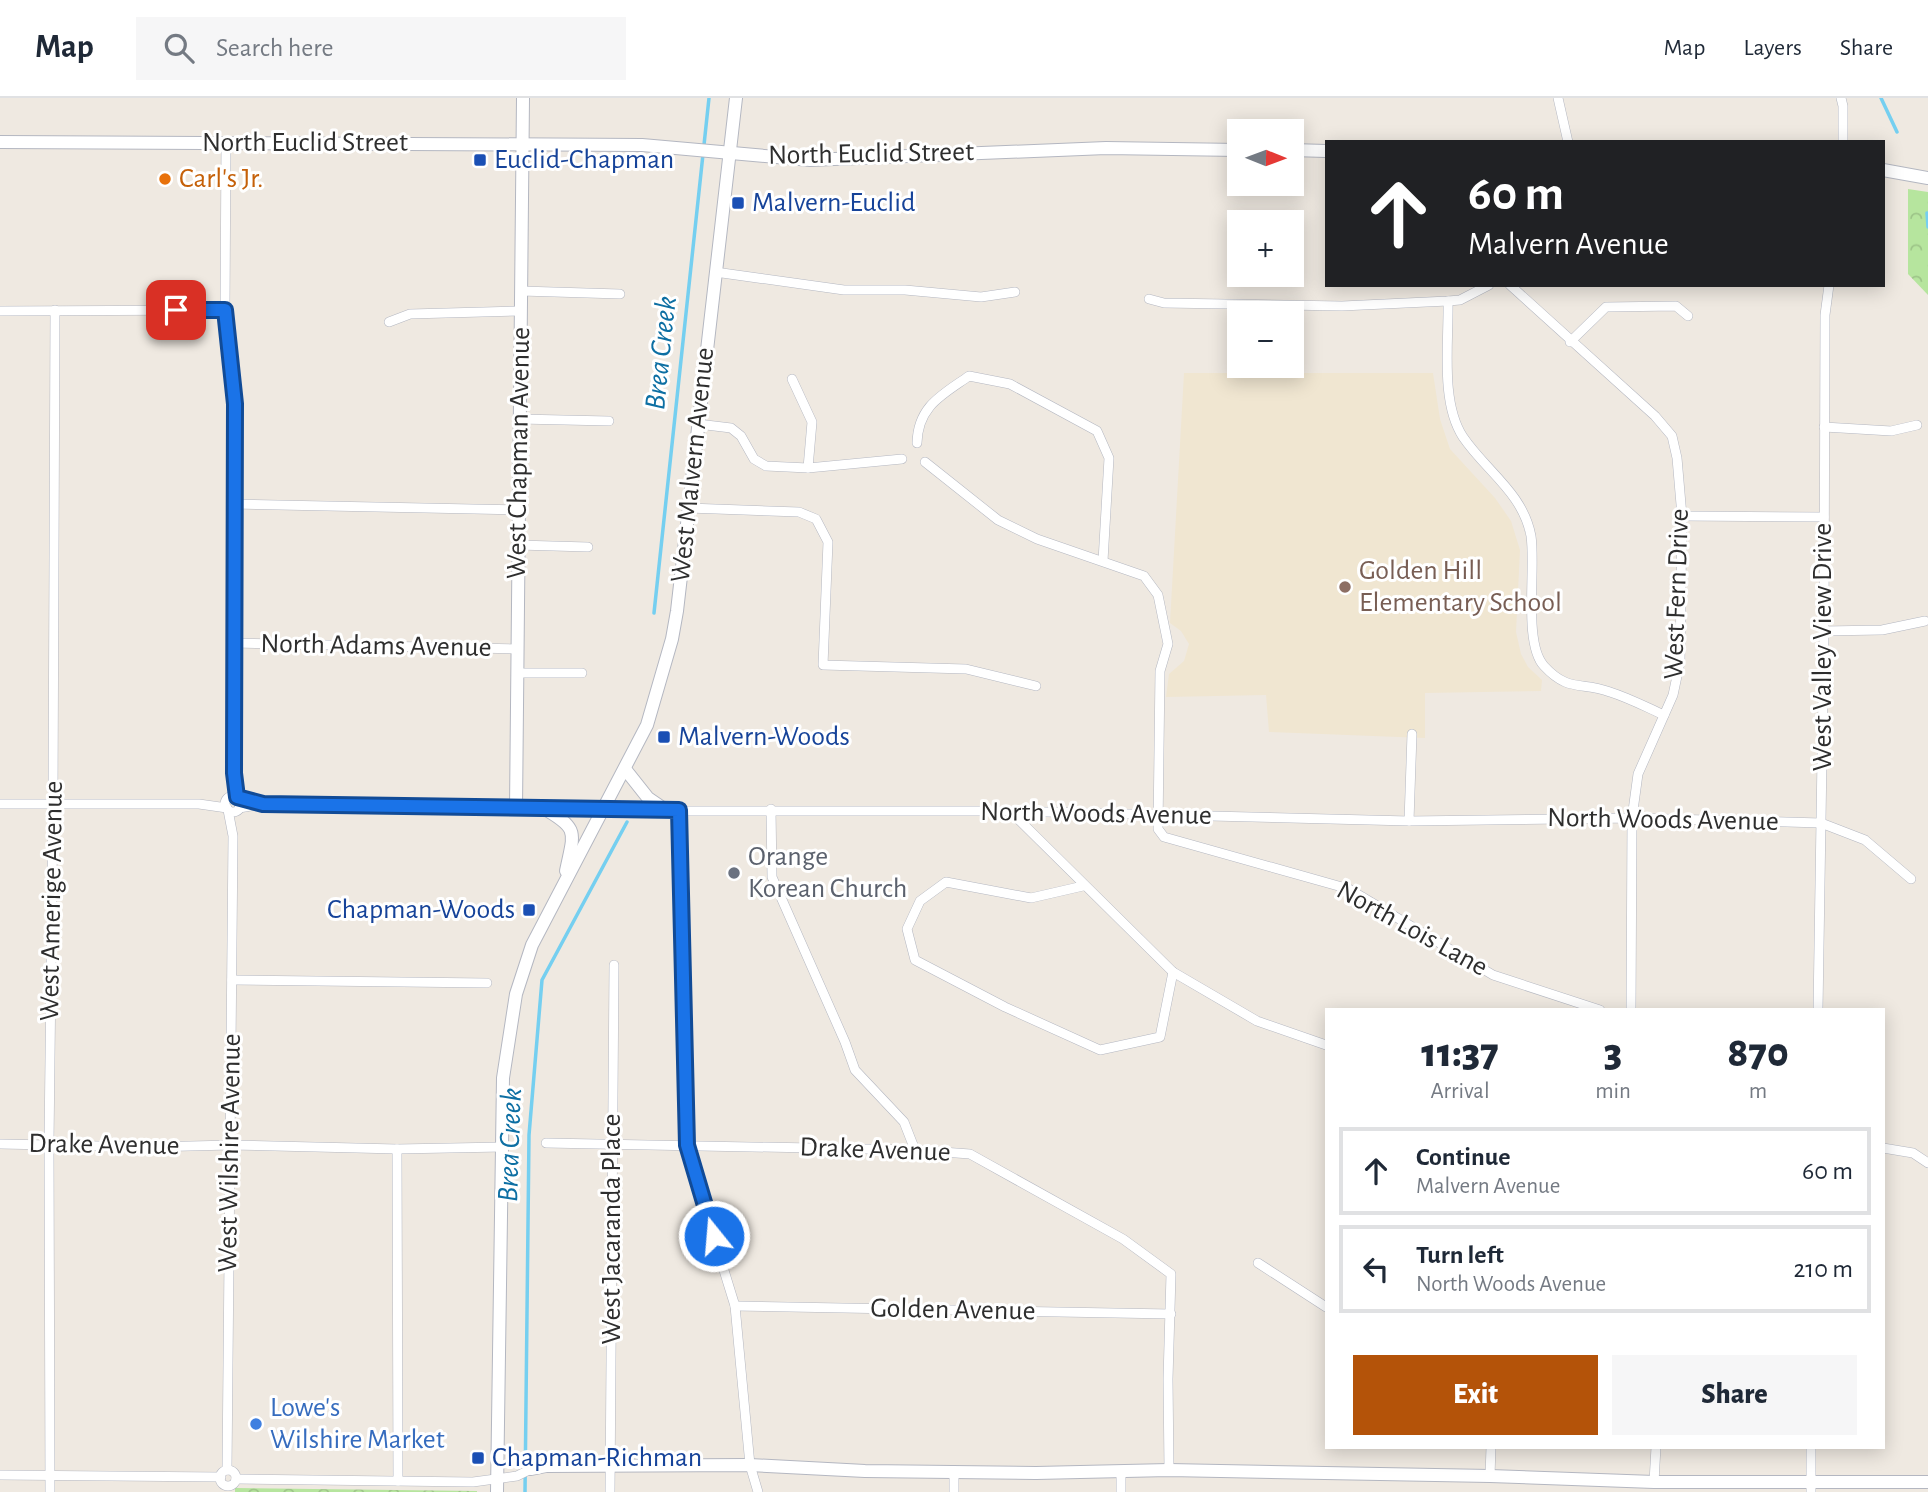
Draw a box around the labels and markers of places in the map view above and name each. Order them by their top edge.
place label: Euclid-Chapman [494,146,674,174]
marker: Euclid-Chapman [472,152,488,168]
place label: Carl's Jr. [179,165,263,193]
marker: Carl's Jr. [157,171,173,187]
place label: Malvern-Euclid [752,189,915,217]
marker: Malvern-Euclid [730,195,746,211]
pin [146,280,206,340]
place label: Golden Hill Elementary School [1359,557,1562,617]
marker: Golden Hill Elementary School [1337,579,1353,595]
place label: Malvern-Woods [678,723,850,751]
marker: Malvern-Woods [656,729,672,745]
place label: Orange Korean Church [748,843,907,903]
marker: Orange Korean Church [726,865,742,881]
place label: Chapman-Woods [327,896,515,924]
marker: Chapman-Woods [521,902,537,918]
place label: Lowe's Wilshire Market [270,1394,445,1454]
marker: Lowe's Wilshire Market [248,1416,264,1432]
place label: Chapman-Richman [492,1444,702,1472]
marker: Chapman-Richman [470,1450,486,1466]

